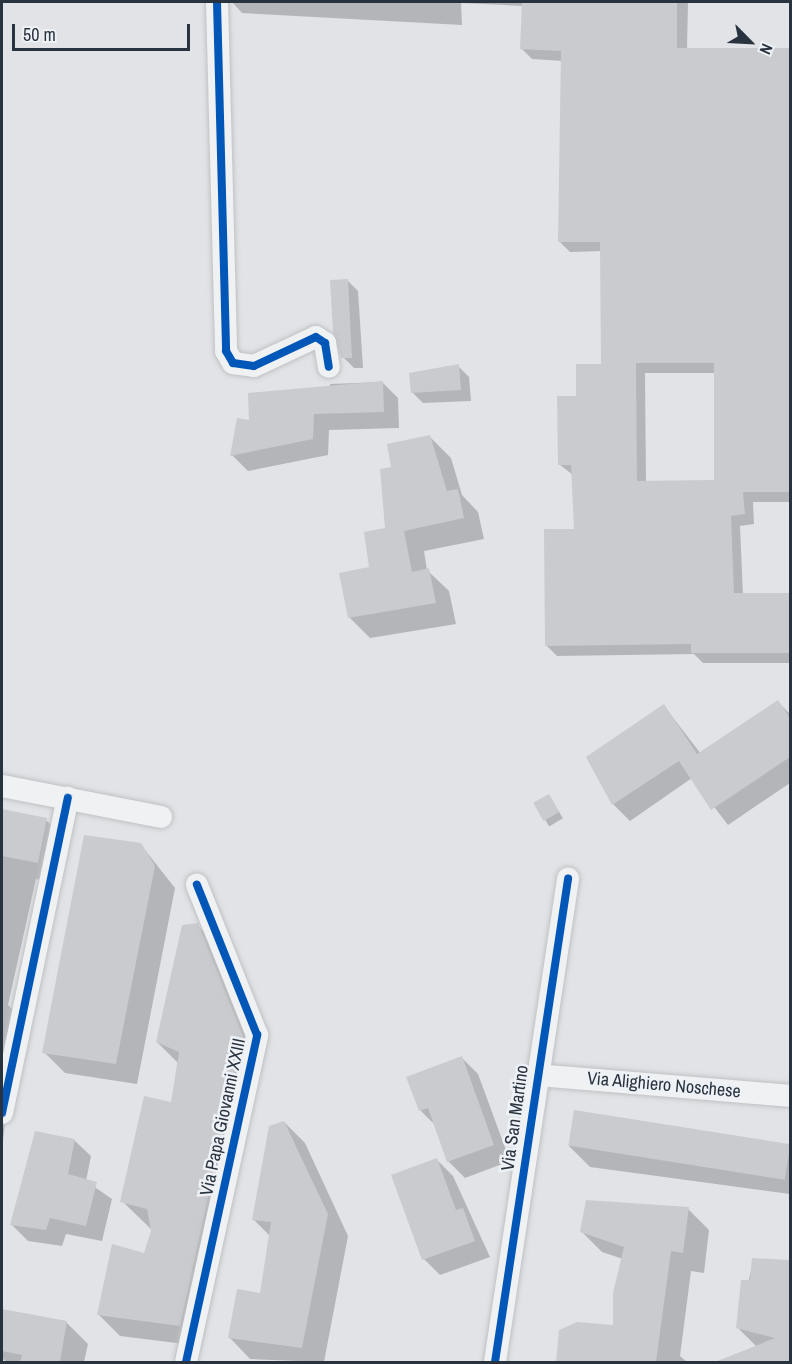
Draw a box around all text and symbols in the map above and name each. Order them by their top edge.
scale bar [15,12,194,50]
north arrow [720,12,780,72]
text: 50 m [23,22,56,47]
text: N [754,41,778,58]
street label: Via Papa Giovanni XXIII [196,1036,250,1198]
street label: Via San Martino [497,1064,533,1172]
street label: Via Alighiero Noschese [586,1067,742,1103]

